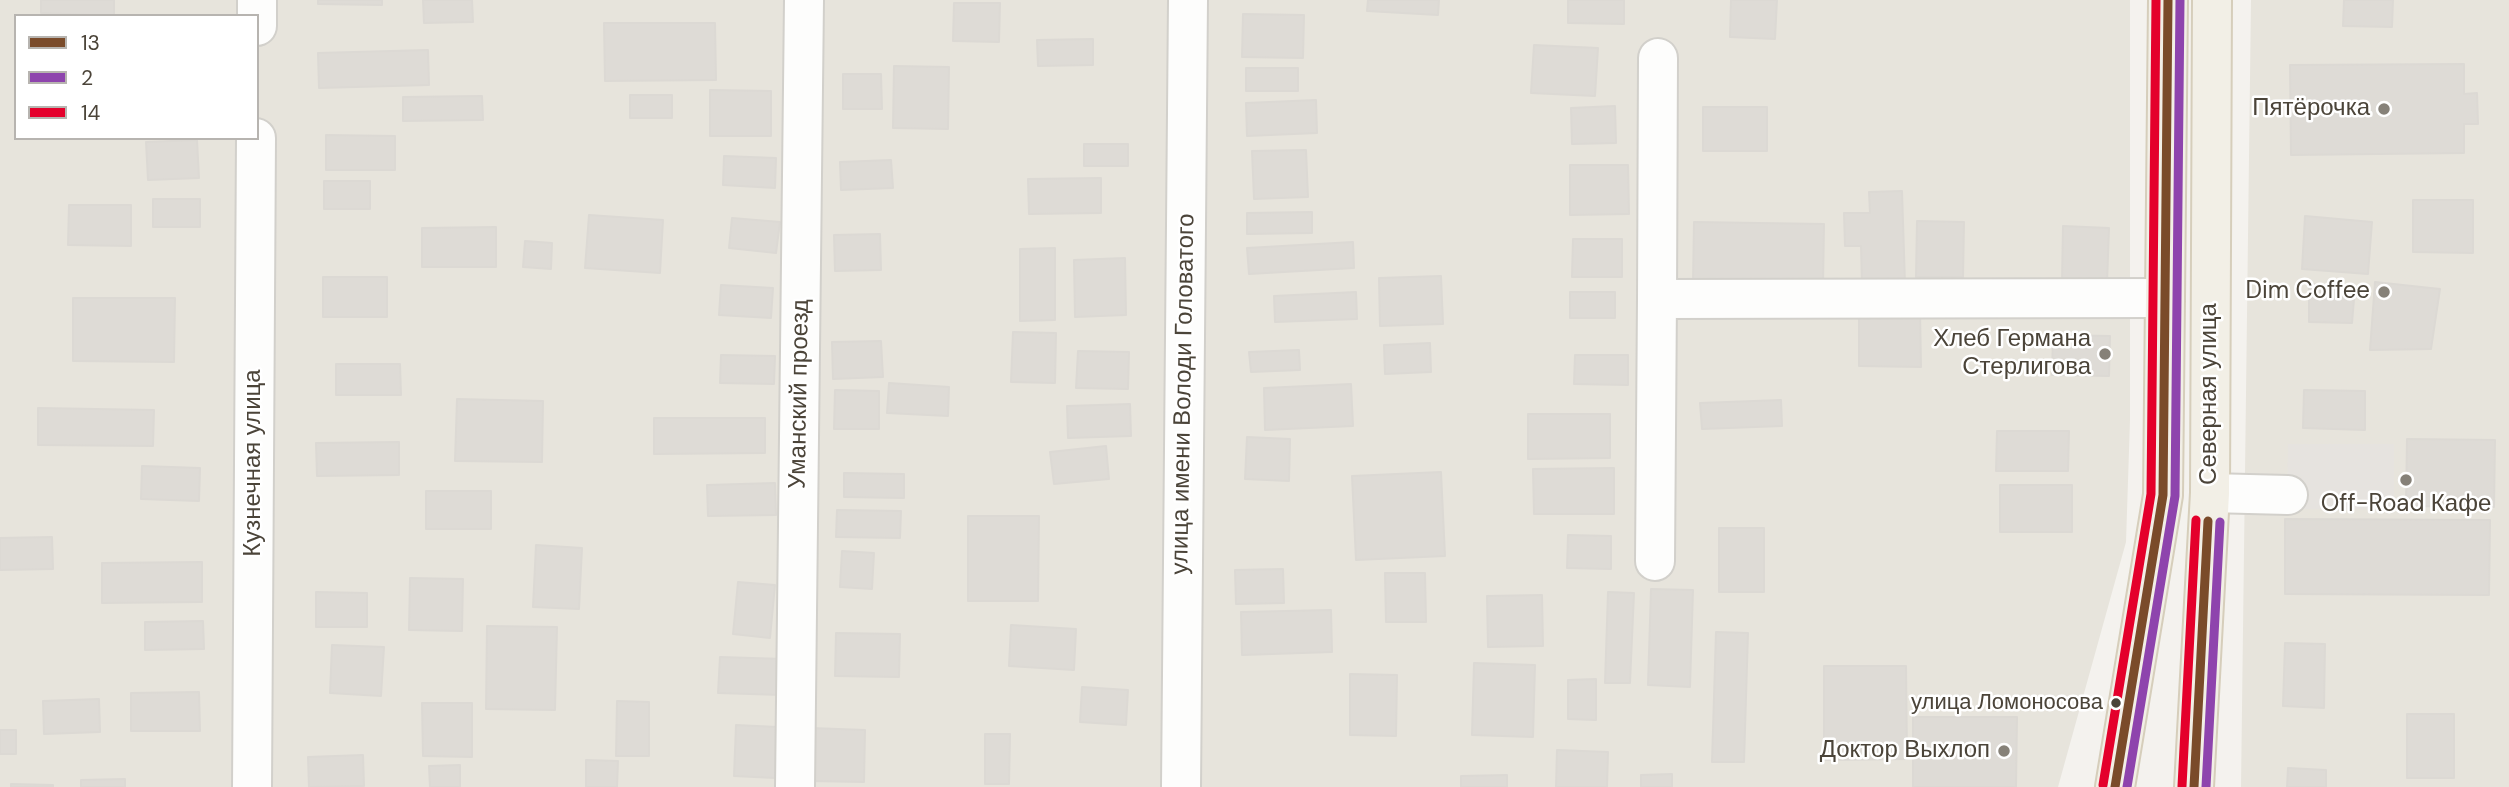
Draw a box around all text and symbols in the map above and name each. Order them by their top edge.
legend [14,14,259,140]
text: 13 [81,29,100,57]
text: 2 [81,64,93,92]
place label: Пятёрочка [2252,95,2370,123]
text: 14 [81,99,100,127]
marker: Пятёрочка [2376,101,2392,117]
street label: улица имени Володи Головатого [1166,213,1202,575]
place label: Dim Coffee [2245,278,2370,306]
marker: Dim Coffee [2376,284,2392,300]
street label: Уманский проезд [784,299,816,489]
street label: Северная улица [2196,303,2224,485]
place label: Хлеб Германа Стерлигова [1933,326,2091,382]
marker: Хлеб Германа Стерлигова [2097,346,2113,362]
street label: Кузнечная улица [240,369,268,557]
marker: Off-Road Кафе [2398,472,2414,488]
place label: Off-Road Кафе [2321,491,2491,519]
place label: улица Ломоносова [1911,690,2103,716]
marker: улица Ломоносова [2109,696,2123,710]
place label: Доктор Выхлоп [1820,737,1990,765]
marker: Доктор Выхлоп [1996,743,2012,759]

